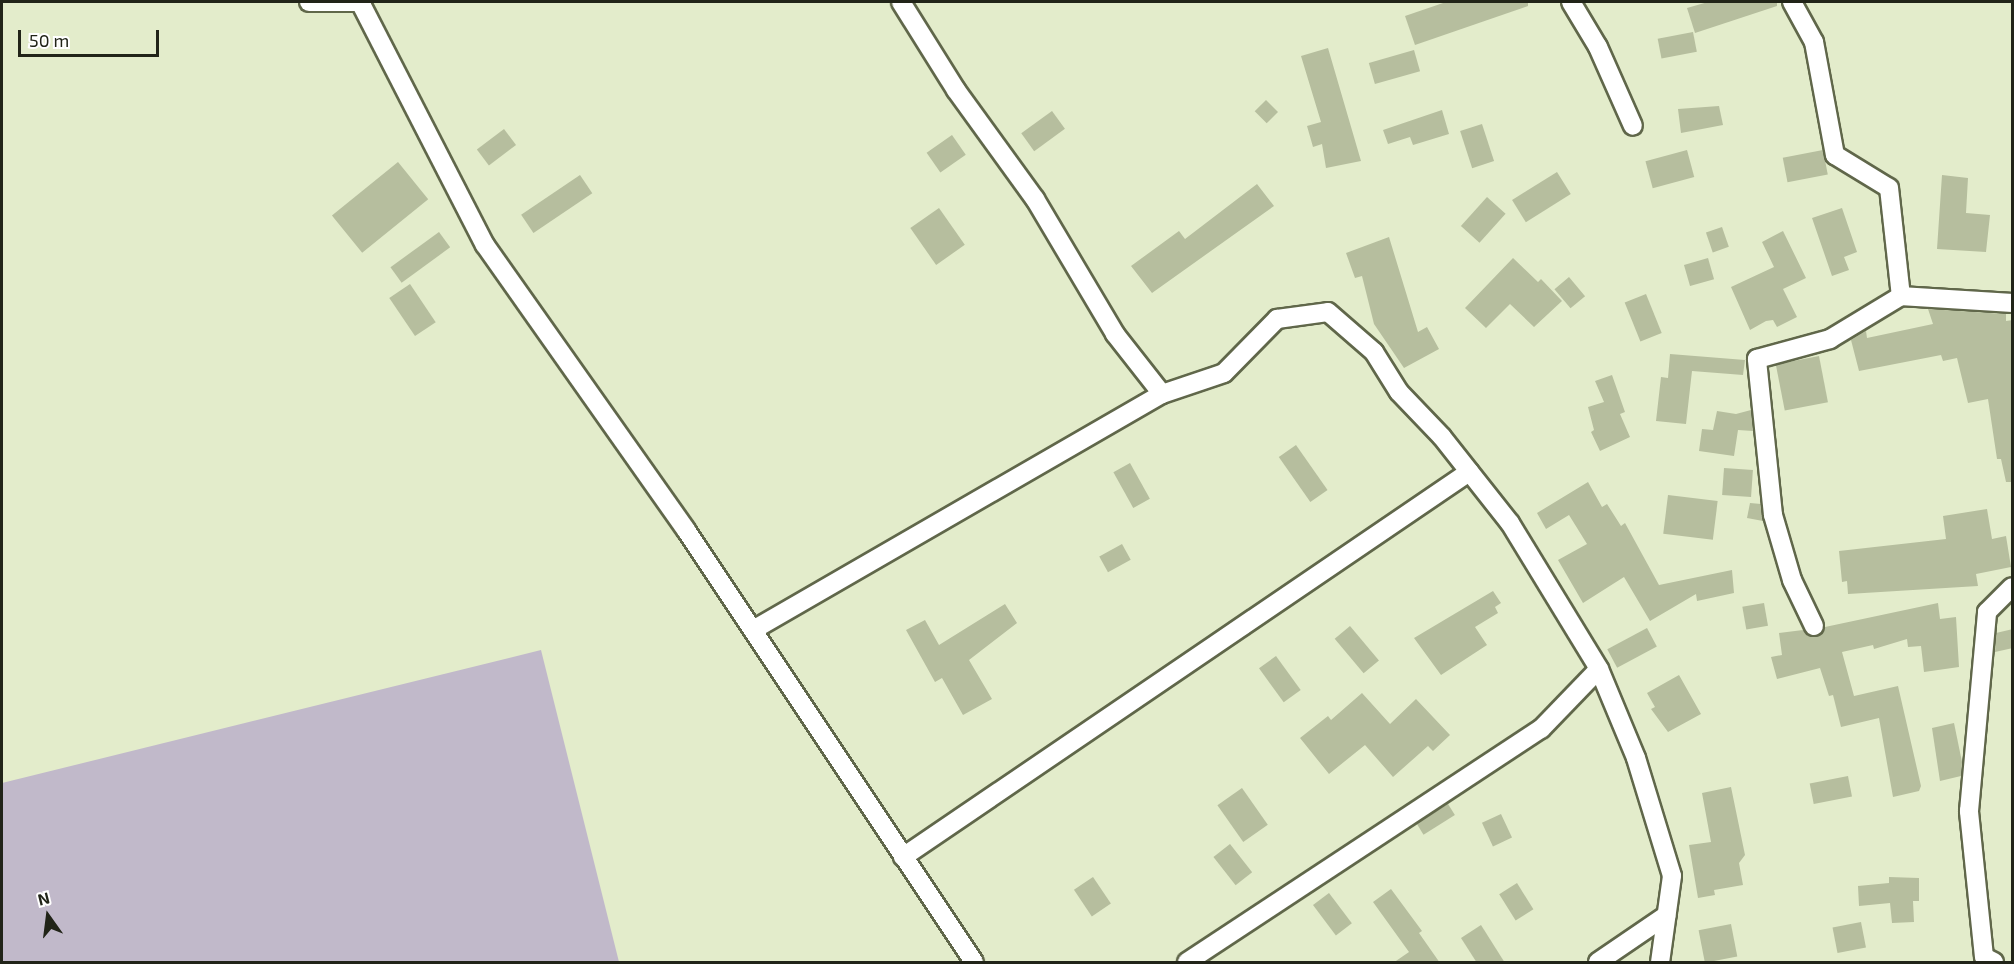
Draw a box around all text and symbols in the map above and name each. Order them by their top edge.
scale bar [21,18,162,56]
text: 50 m [29,29,69,51]
north arrow [18,886,78,946]
text: N [36,887,51,909]

